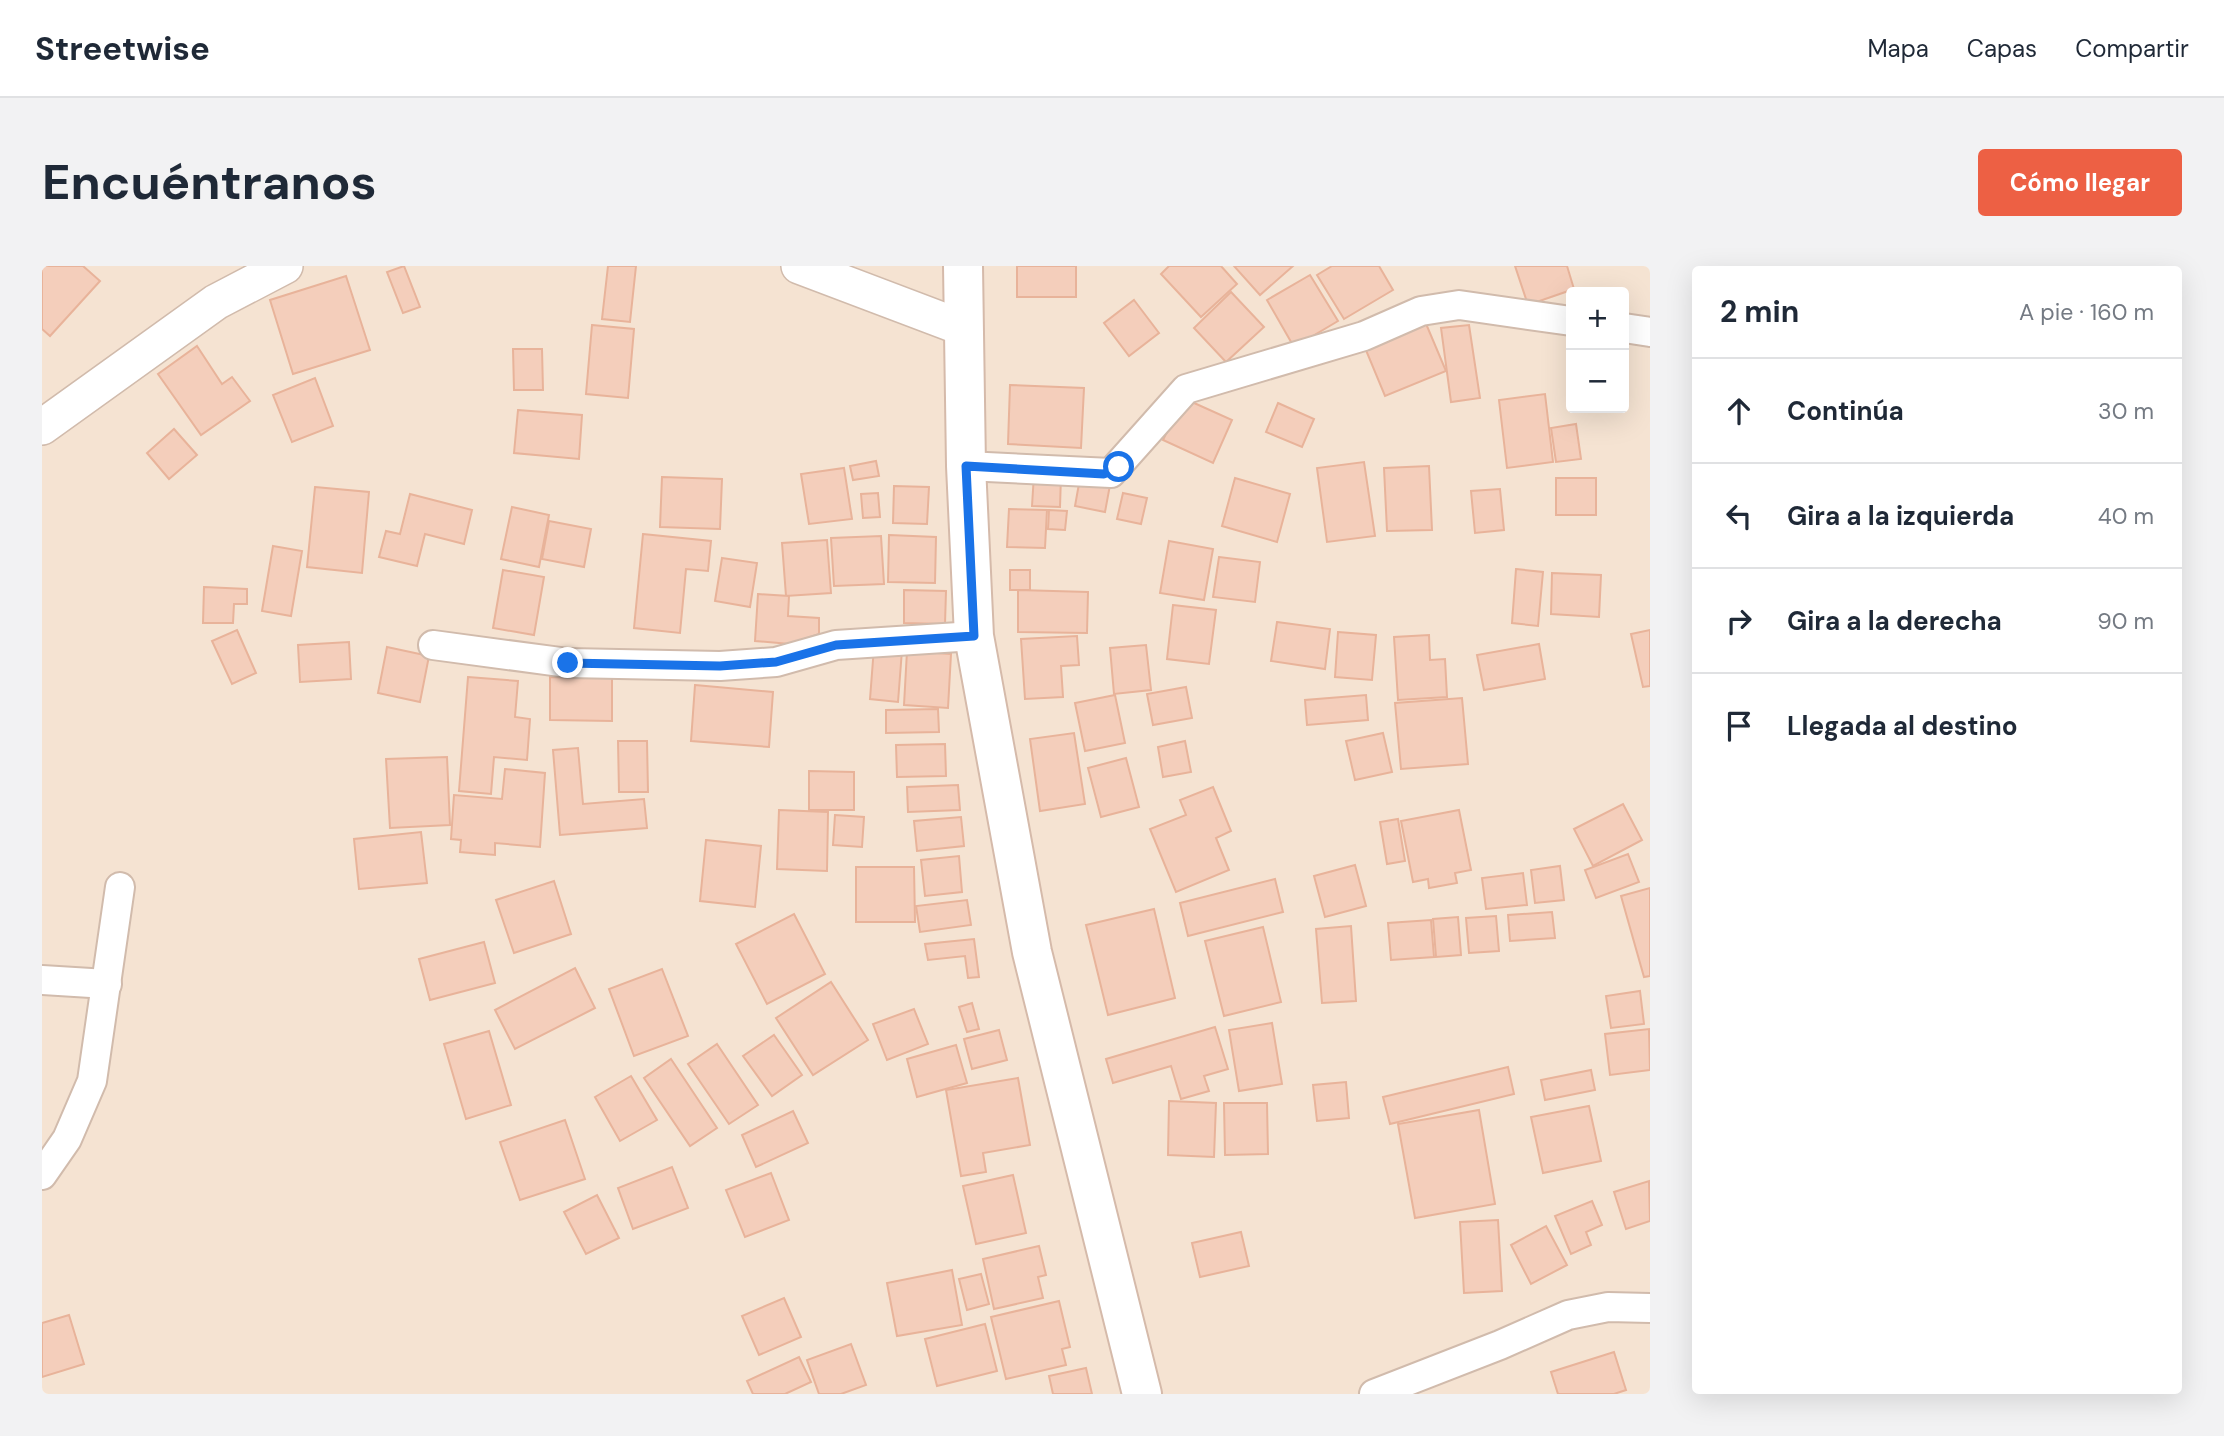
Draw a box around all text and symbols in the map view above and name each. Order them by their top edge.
text: Streetwise [35,27,210,70]
text: Mapa [1867,33,1929,64]
text: Capas [1967,33,2037,64]
text: Compartir [2075,33,2189,64]
button: Cómo llegar [1978,149,2182,216]
text: Encuéntranos [42,150,377,214]
map controls [1566,287,1629,413]
button: + [1566,287,1629,350]
text: 2 min [1720,292,1799,331]
text: A pie · 160 m [2019,297,2154,327]
button: − [1566,350,1629,413]
icon: ahead [1720,392,1758,430]
text: Continúa [1787,394,1904,428]
text: 30 m [2098,396,2154,426]
route start [1103,451,1134,482]
icon: left [1720,497,1758,535]
text: Gira a la izquierda [1787,499,2014,533]
text: 40 m [2098,501,2154,531]
icon: right [1720,602,1758,640]
text: Gira a la derecha [1787,604,2002,638]
text: 90 m [2097,606,2154,636]
route end [552,647,583,678]
icon: arrive [1720,707,1758,745]
text: Llegada al destino [1787,709,2018,743]

